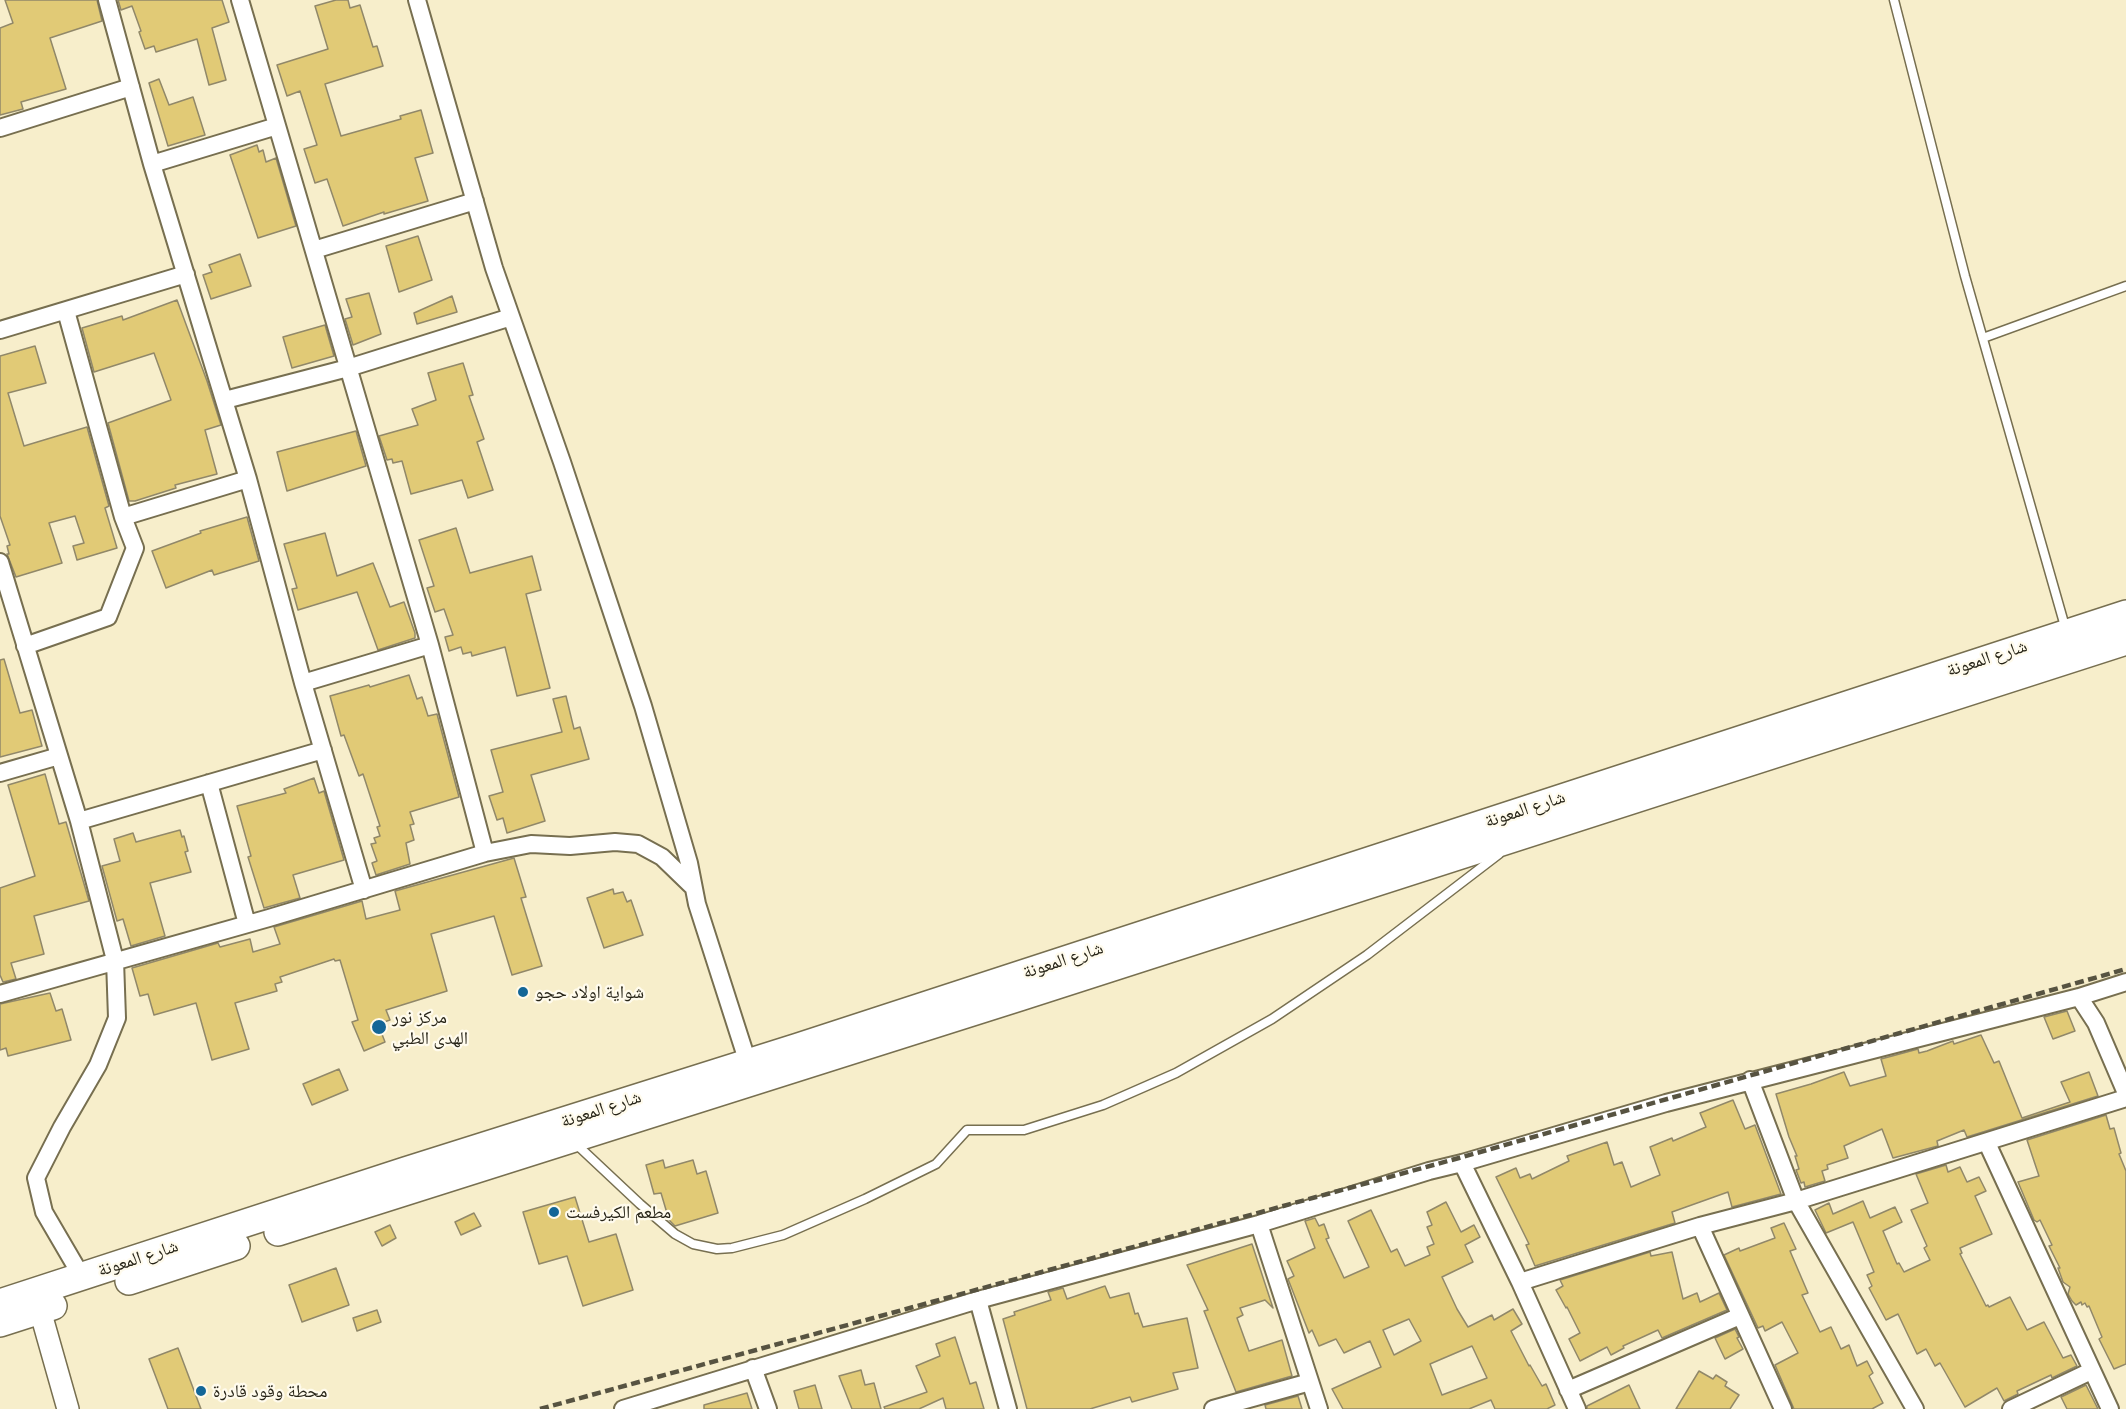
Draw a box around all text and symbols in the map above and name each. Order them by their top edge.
street label: شارع المعونة [1944,635,2030,681]
street label: شارع المعونة [1482,786,1568,832]
street label: شارع المعونة [1020,937,1106,983]
place label: شواية اولاد حجو [535,981,644,1003]
marker: شواية اولاد حجو [516,985,530,999]
place label: مركز نور الهدى الطبي [392,1006,468,1048]
marker: مركز نور الهدى الطبي [370,1018,388,1036]
street label: شارع المعونة [558,1086,644,1132]
place label: مطعم الكيرفست [566,1201,671,1223]
marker: مطعم الكيرفست [547,1205,561,1219]
street label: شارع المعونة [95,1235,181,1281]
place label: محطة وقود قادرة [213,1380,327,1402]
marker: محطة وقود قادرة [194,1384,208,1398]

